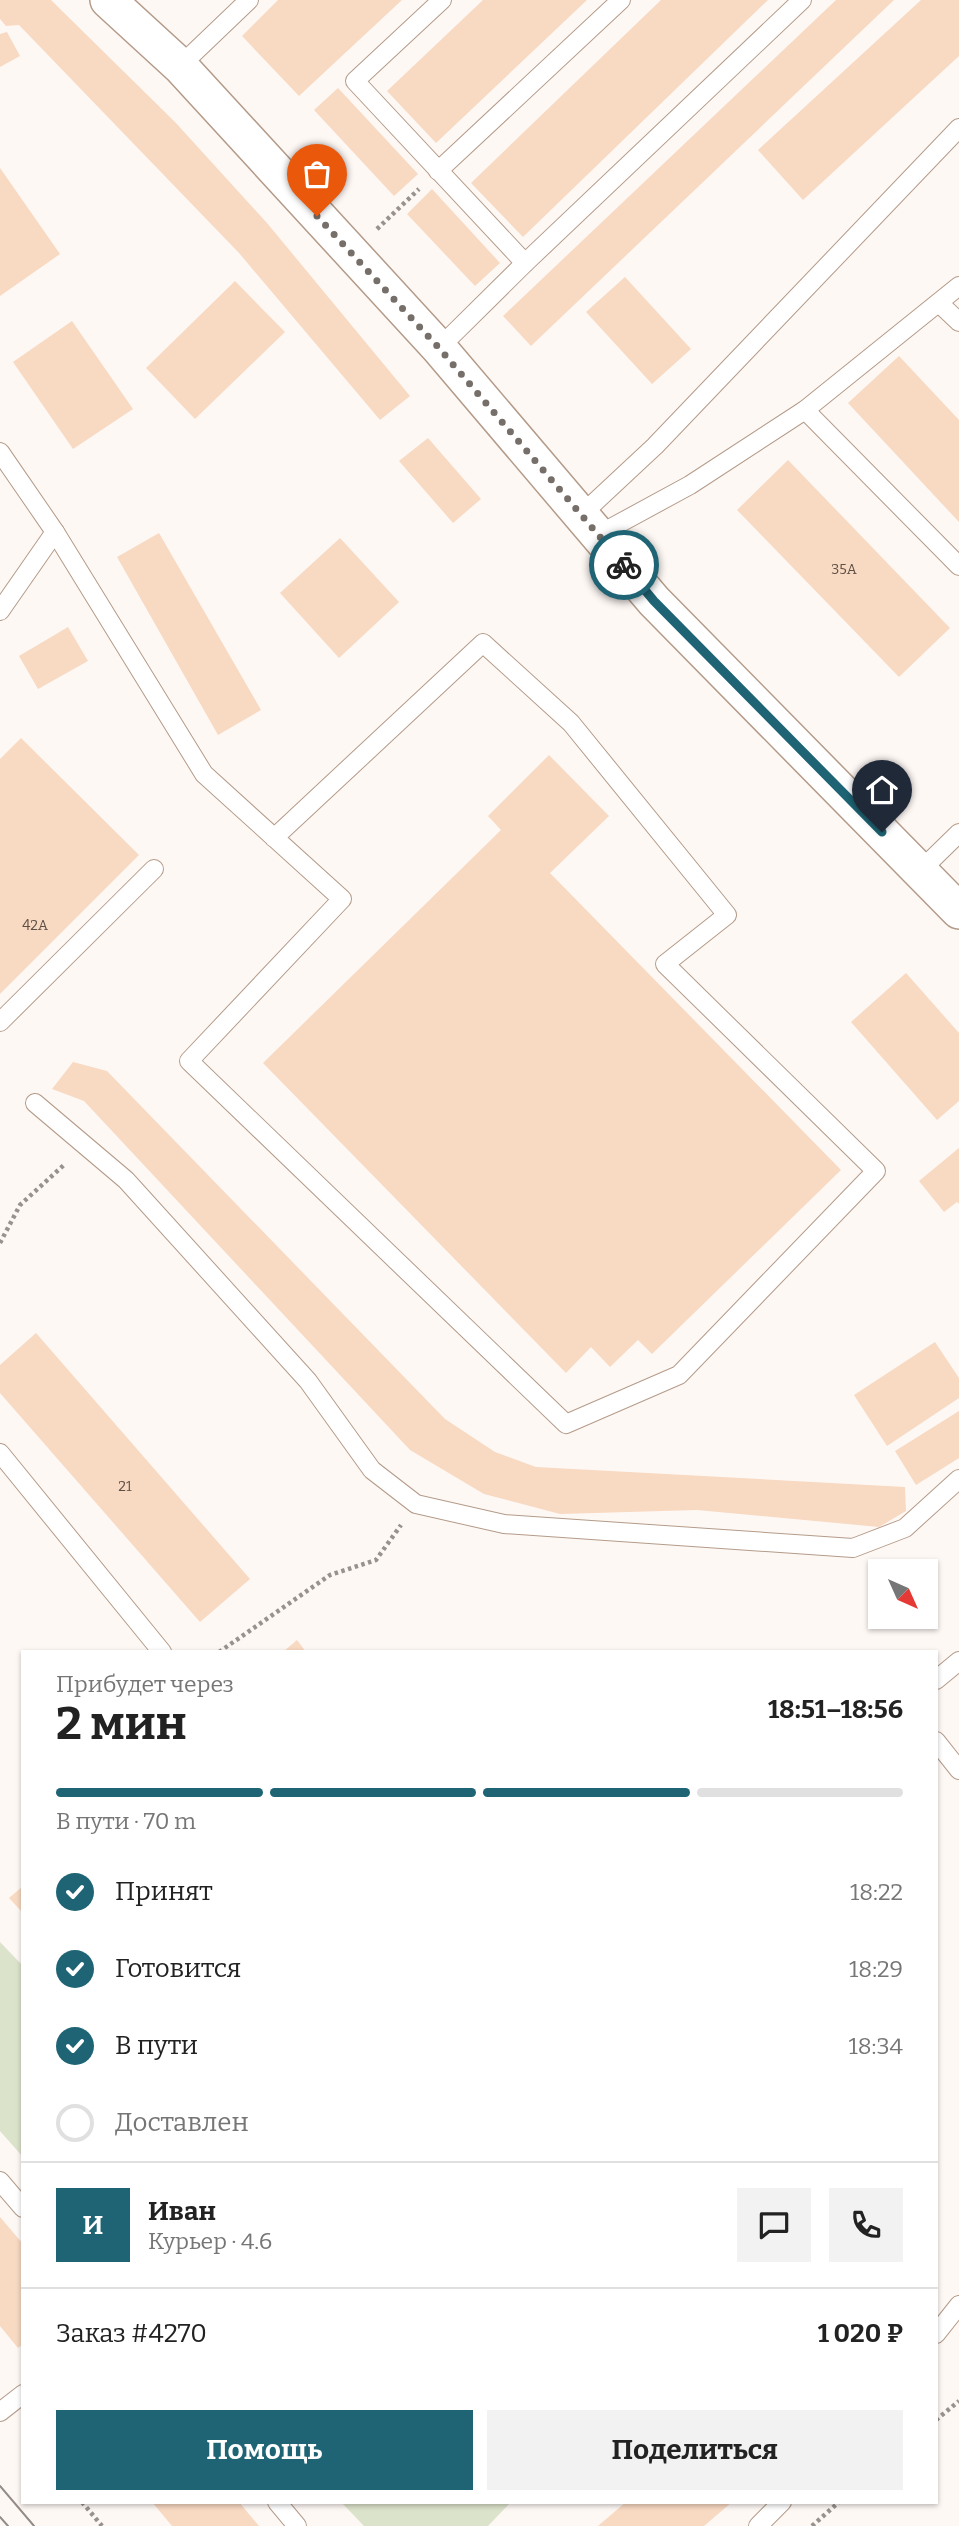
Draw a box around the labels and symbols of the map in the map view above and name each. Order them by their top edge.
pin [287,144,347,216]
courier [589,530,659,600]
house number: 35А [831,561,857,578]
pin [852,760,912,832]
house number: 42А [22,917,48,934]
house number: 21 [118,1478,132,1495]
north arrow [868,1559,938,1629]

